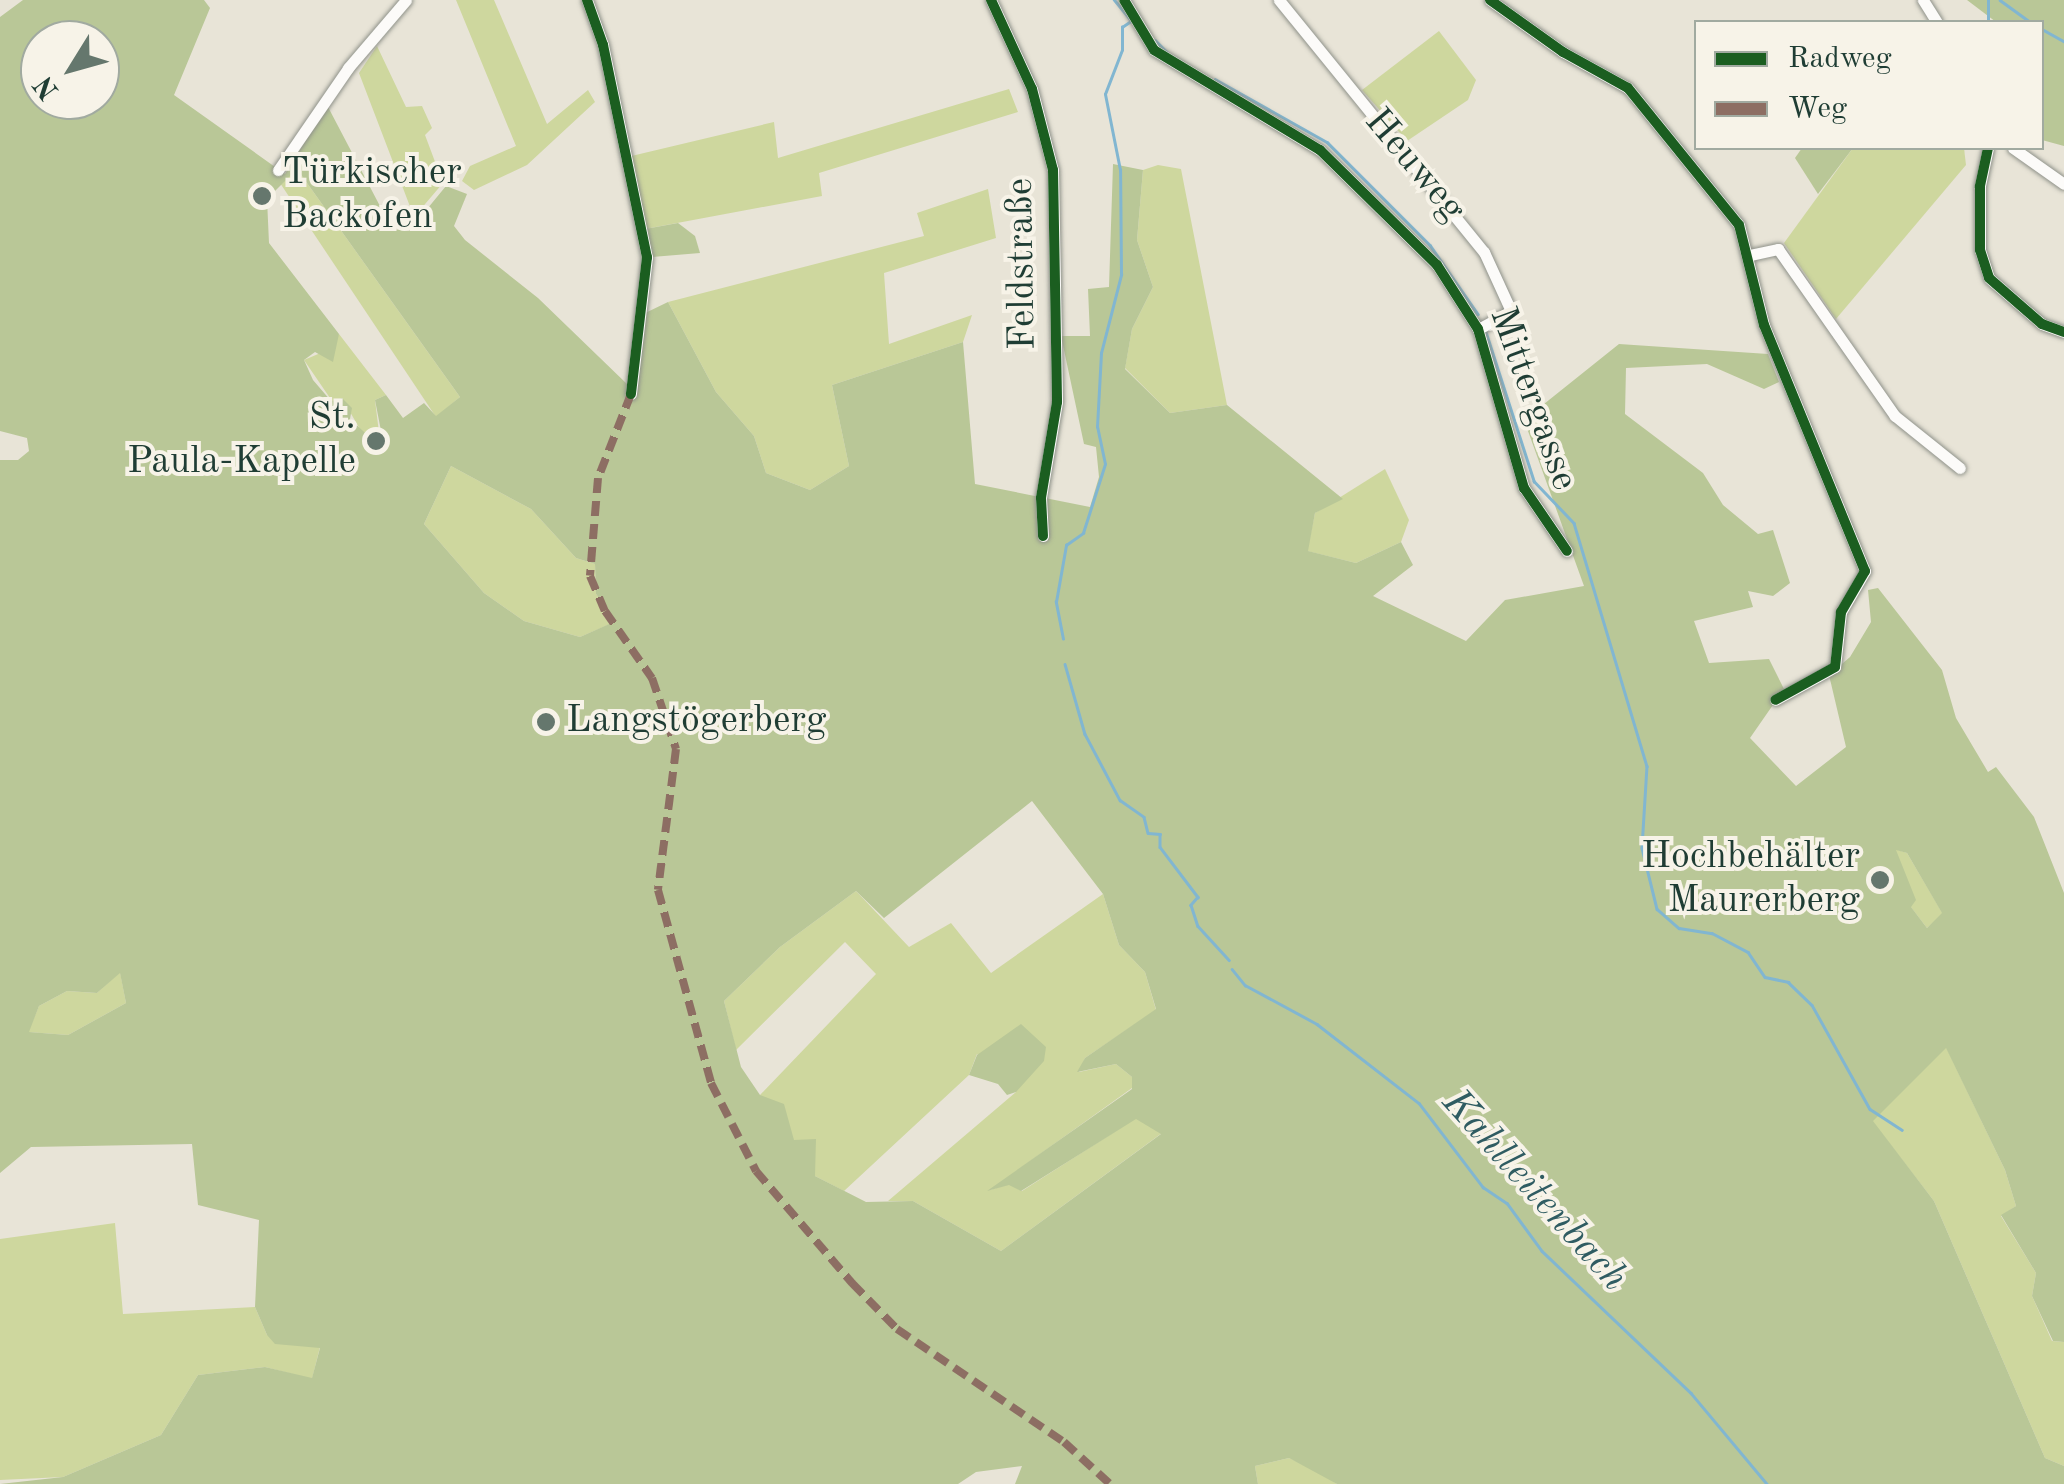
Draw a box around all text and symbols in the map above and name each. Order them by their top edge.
north arrow [20,20,120,120]
legend [1694,20,2044,150]
text: Radweg [1788,44,1892,74]
text: N [30,70,65,104]
text: Weg [1788,94,1847,124]
street label: Heuweg [1354,100,1474,232]
place label: Türkischer Backofen [282,151,462,240]
street label: Feldstraße [999,178,1047,350]
marker: Türkischer Backofen [251,185,273,207]
street label: Mittergasse [1478,301,1586,497]
place label: St. Paula-Kapelle [127,396,356,486]
marker: St. Paula-Kapelle [365,430,387,452]
place label: Langstögerberg [566,699,827,745]
marker: Langstögerberg [535,711,557,733]
place label: Hochbehälter Maurerberg [1641,835,1860,924]
marker: Hochbehälter Maurerberg [1869,869,1891,891]
water label: Kahlleitenbach [1431,1080,1637,1302]

